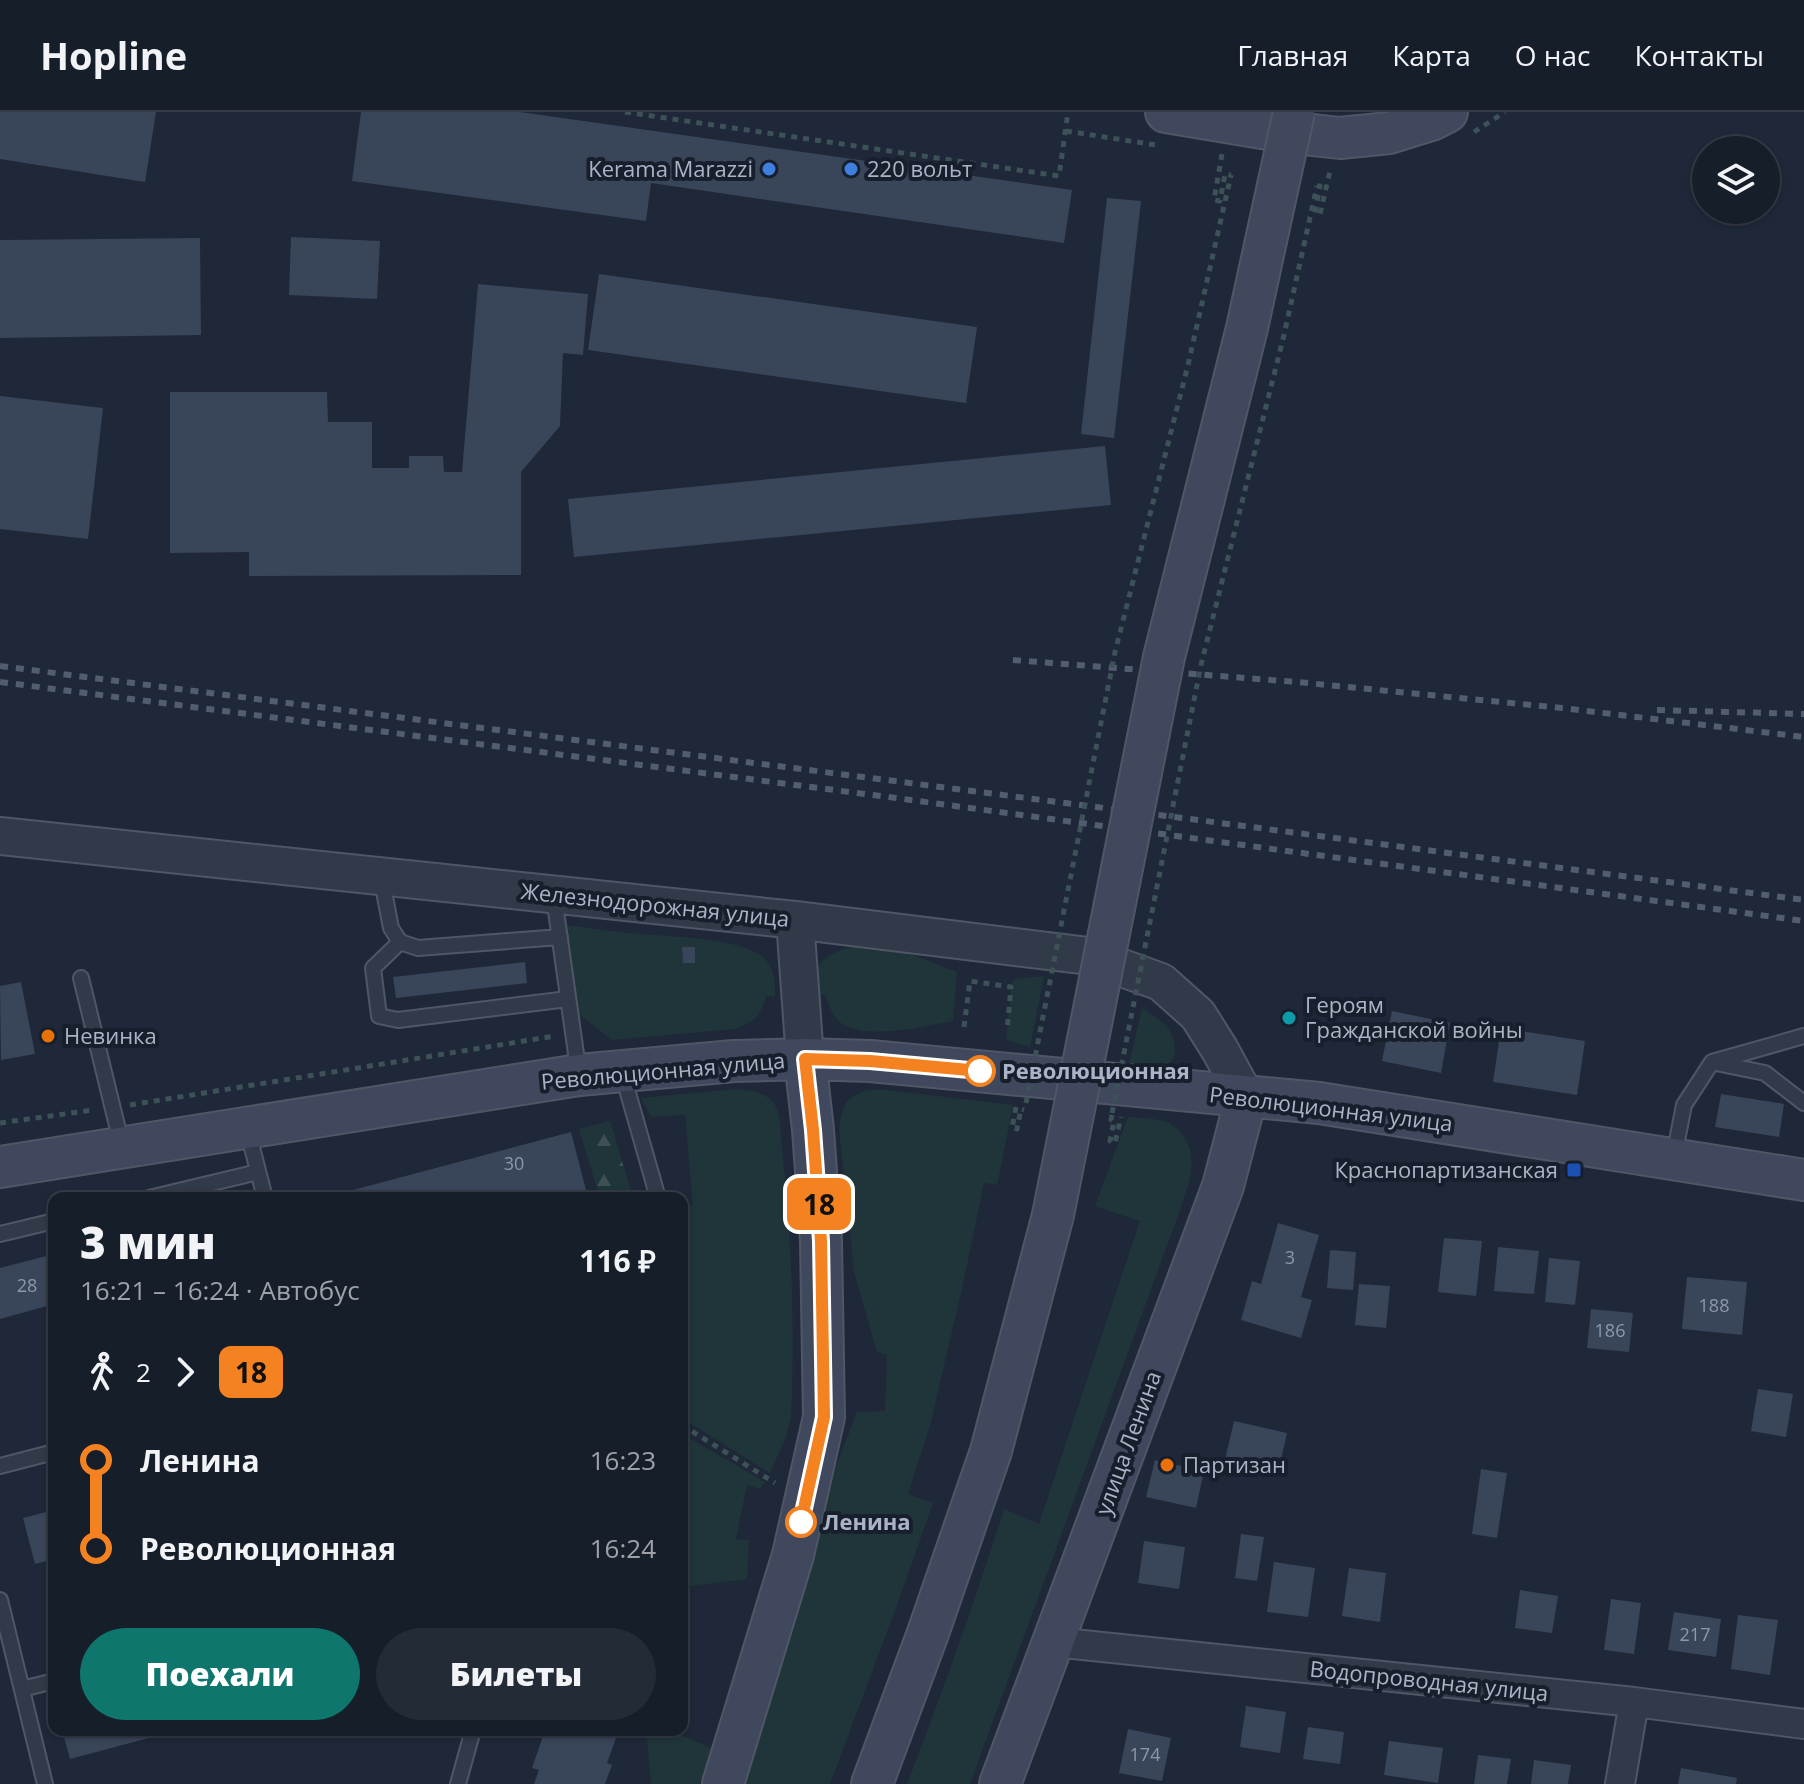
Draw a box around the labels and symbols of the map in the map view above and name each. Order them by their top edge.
place label: Kerama Marazzi [588,153,753,183]
place label: 220 вольт [867,153,972,183]
marker: Kerama Marazzi [760,160,778,178]
marker: 220 вольт [842,160,860,178]
street label: Железнодорожная улица [519,875,791,933]
place label: Героям Гражданской войны [1305,989,1523,1044]
marker: Героям Гражданской войны [1280,1009,1298,1027]
place label: Невинка [64,1020,157,1050]
marker: Невинка [39,1027,57,1045]
street label: Революционная улица [540,1044,786,1096]
place label: Революционная [1002,1055,1190,1085]
marker: Революционная [965,1056,995,1086]
street label: Революционная улица [1208,1078,1454,1138]
house number: 30 [504,1151,524,1175]
place label: Краснопартизанская [1334,1154,1558,1184]
marker: Краснопартизанская [1565,1161,1583,1179]
line badge: 18 [783,1178,855,1230]
house number: 3 [1285,1245,1295,1269]
house number: 28 [17,1273,37,1297]
house number: 188 [1699,1293,1729,1317]
house number: 186 [1595,1318,1625,1342]
street label: улица Ленина [1087,1366,1167,1519]
place label: Партизан [1183,1449,1286,1479]
marker: Партизан [1158,1456,1176,1474]
place label: Ленина [823,1506,911,1536]
marker: Ленина [786,1507,816,1537]
house number: 217 [1680,1622,1710,1646]
street label: Водопроводная улица [1308,1653,1550,1707]
house number: 174 [1130,1742,1160,1766]

